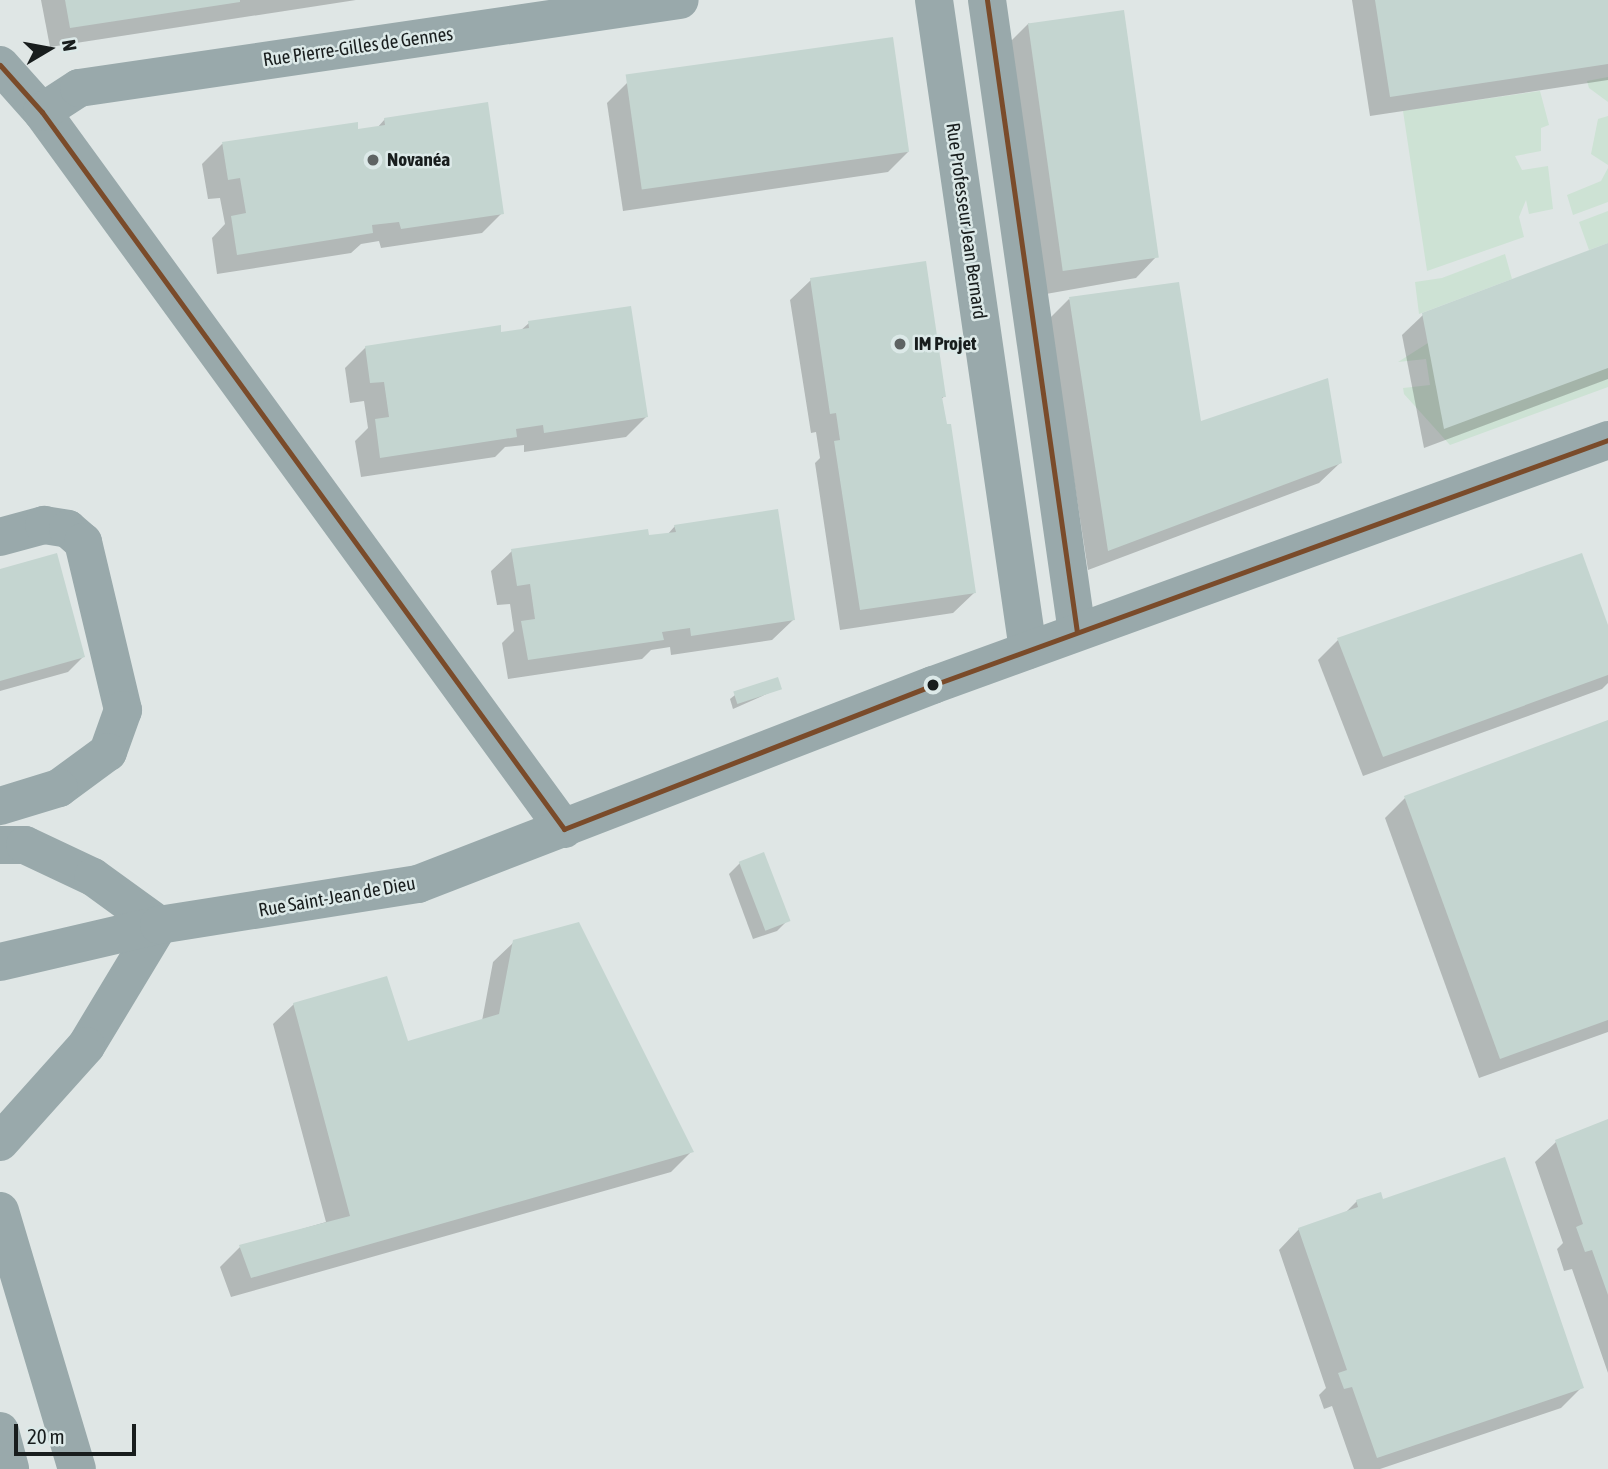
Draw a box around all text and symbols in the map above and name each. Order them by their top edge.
north arrow [14,14,84,84]
street label: Rue Pierre-Gilles de Gennes [262,22,454,72]
text: N [58,38,81,53]
street label: Rue Professeur Jean Bernard [941,121,991,321]
place label: Novanéa [387,149,450,171]
marker: Novanéa [365,152,381,168]
place label: IM Projet [914,333,976,355]
marker: IM Projet [892,336,908,352]
unlabelled marker [926,678,940,692]
street label: Rue Saint-Jean de Dieu [257,872,417,922]
scale bar [18,1410,140,1454]
text: 20 m [27,1424,65,1448]

